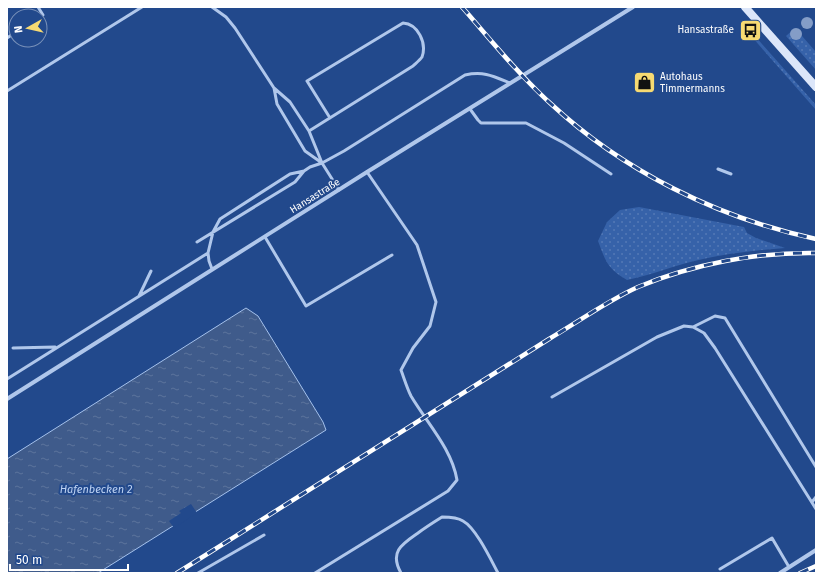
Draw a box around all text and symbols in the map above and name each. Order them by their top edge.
north arrow [8,8,48,48]
bus stop icon: Hansastraße [737,17,763,43]
place label: Hansastraße [677,24,734,36]
text: N [12,25,26,34]
shop icon: Autohaus Timmermanns [631,70,657,96]
place label: Autohaus Timmermanns [660,71,725,95]
street label: Hansastraße [288,176,342,216]
water label: Hafenbecken 2 [60,483,133,496]
scale bar [10,546,128,572]
text: 50 m [16,553,42,567]

